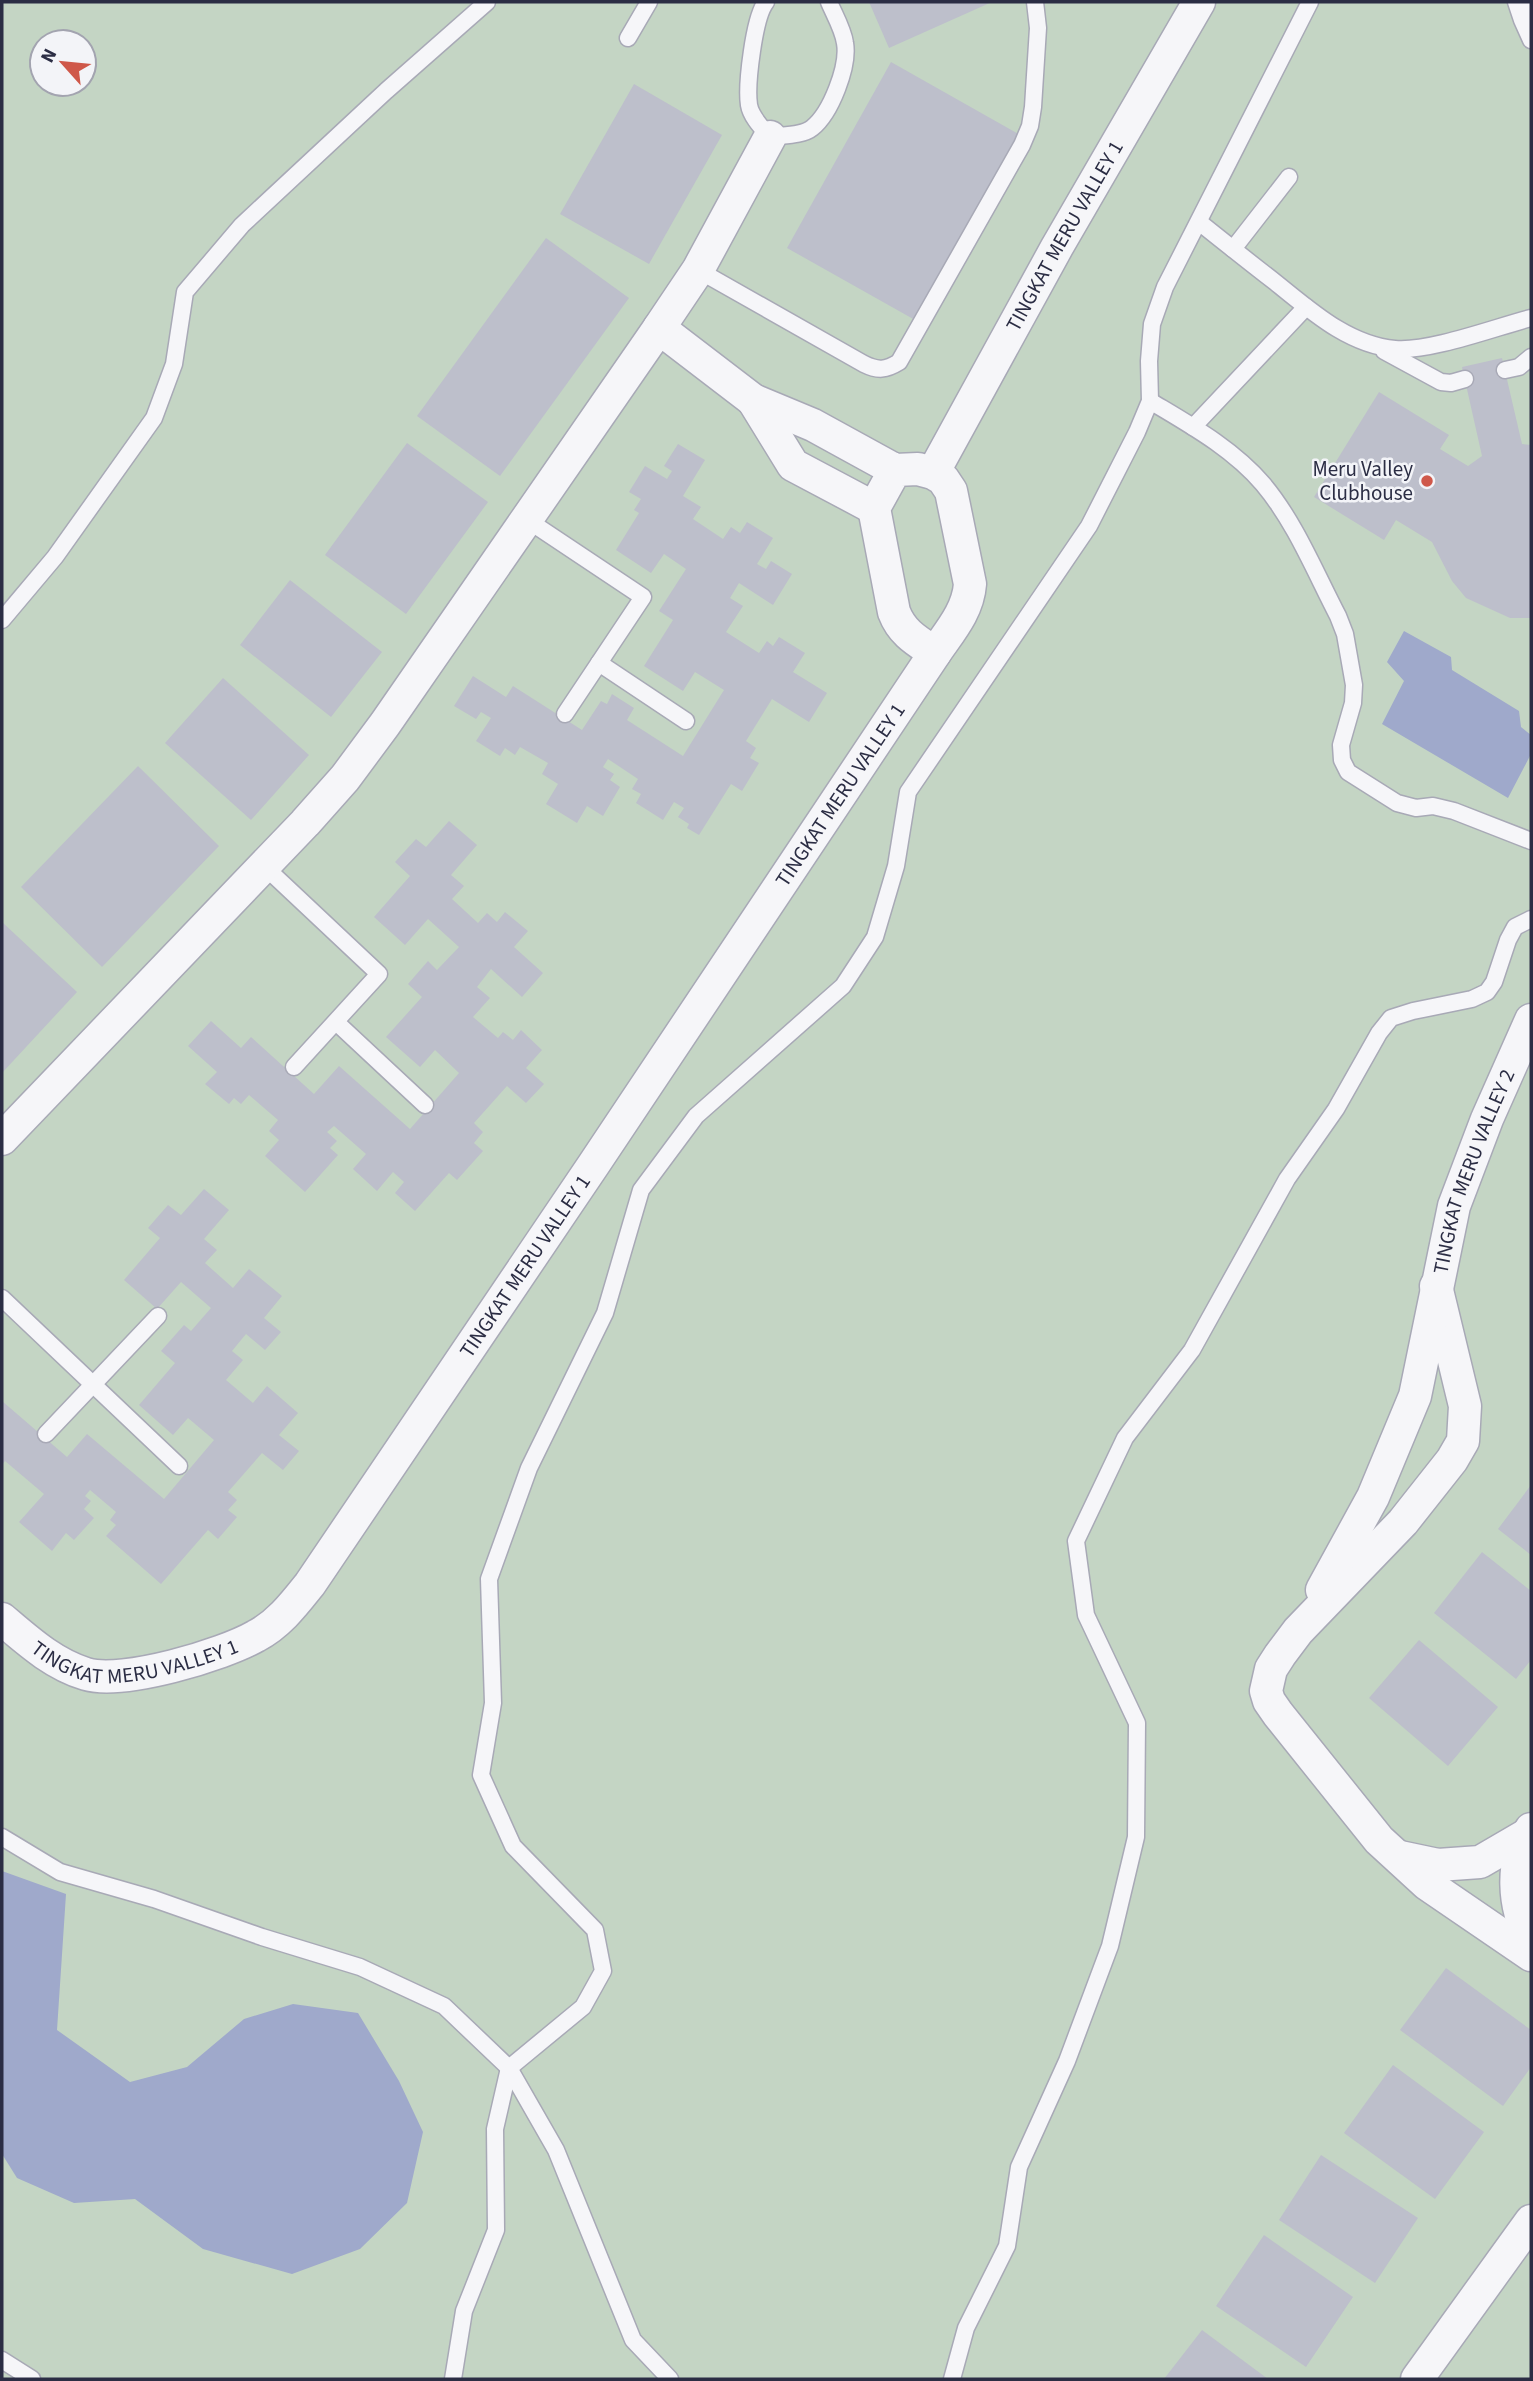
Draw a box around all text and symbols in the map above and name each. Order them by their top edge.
north arrow [28,28,98,98]
text: N [34,44,64,68]
street label: TINGKAT MERU VALLEY 1 [998,135,1131,337]
place label: Meru Valley Clubhouse [1312,454,1413,508]
marker: Meru Valley Clubhouse [1419,473,1435,489]
street label: TINGKAT MERU VALLEY 1 [768,697,912,893]
street label: TINGKAT MERU VALLEY 2 [1425,1064,1522,1277]
street label: TINGKAT MERU VALLEY 1 [452,1169,598,1364]
street label: TINGKAT MERU VALLEY 1 [28,1627,244,1653]
text: TINGKAT MERU VALLEY 1 [25,1631,243,1692]

